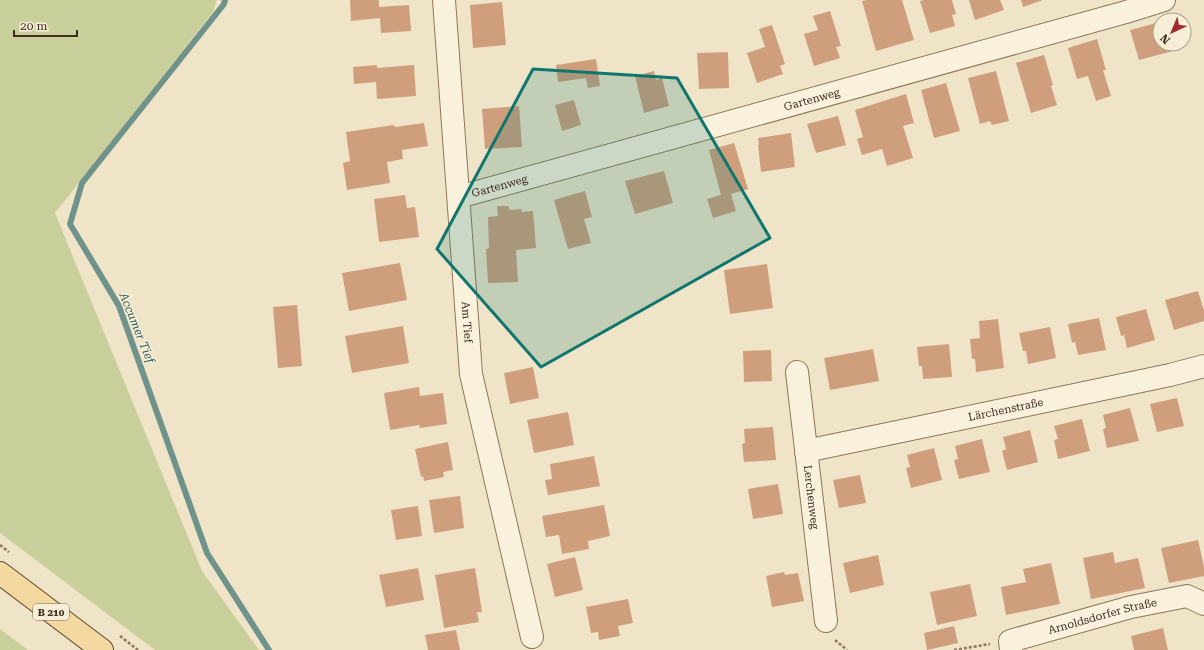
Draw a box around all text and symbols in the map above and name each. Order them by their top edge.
scale bar [14,12,77,38]
north arrow [1152,12,1192,52]
text: 20 m [20,19,47,33]
text: N [1157,31,1173,46]
street label: Gartenweg [782,85,842,113]
street label: Gartenweg [470,172,530,200]
water label: Accumer Tief [116,290,158,367]
street label: Am Tief [459,301,475,344]
street label: Lärchenstraße [967,395,1044,423]
street label: Lerchenweg [801,464,822,531]
street label: Arnoldsdorfer Straße [1047,596,1158,636]
road number: B 210 [33,604,69,620]

